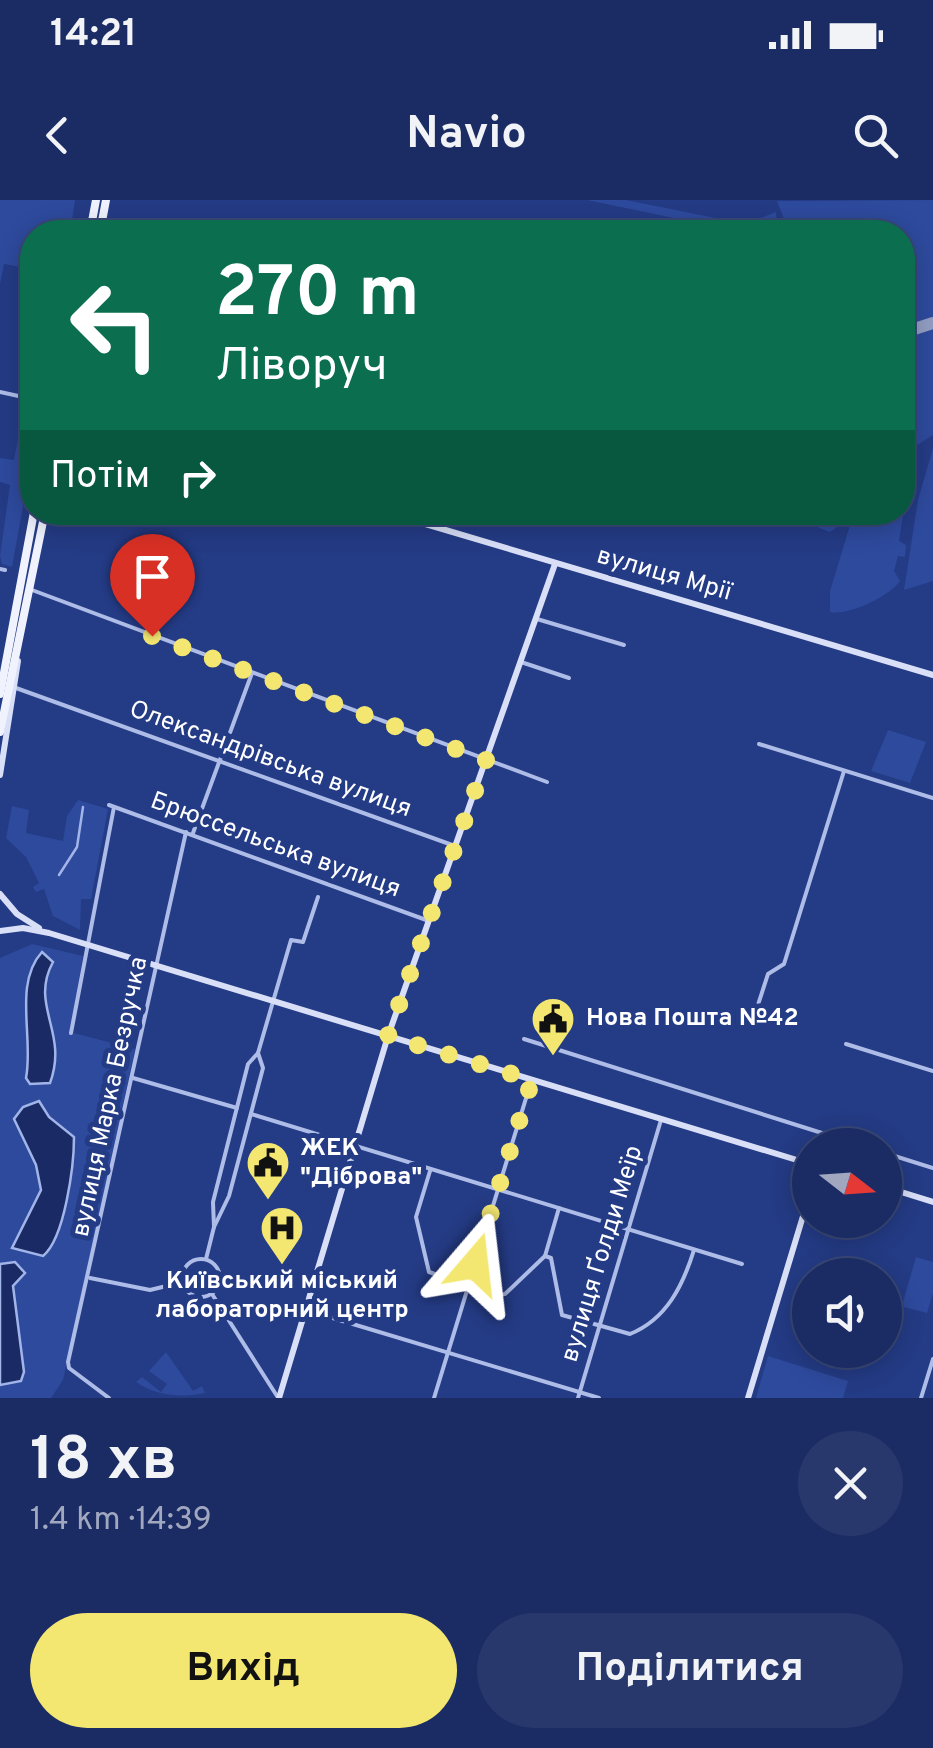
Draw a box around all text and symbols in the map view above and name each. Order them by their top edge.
text: 14:21 [50,11,137,60]
text: Navio [406,107,527,164]
icon: back [30,108,85,163]
icon: search [848,108,903,163]
text: 270 m [215,252,420,341]
icon: left [50,260,180,390]
text: Ліворуч [215,339,388,396]
icon: right [170,450,225,505]
text: Потім [50,453,150,502]
pin [110,534,195,637]
street label: вулиця Мрії [593,540,736,610]
icon: arrive [125,549,180,604]
street label: Олександрівська вулиця [125,694,415,826]
street label: Брюссельська вулиця [145,786,405,906]
street label: вулиця Марка Безручка [66,954,156,1240]
public building icon: Нова Пошта №42 [530,996,576,1057]
place label: Нова Пошта №42 [586,1003,799,1035]
north arrow [792,1128,902,1238]
map controls [792,1128,902,1368]
place label: ЖЕК "Діброва" [300,1133,422,1194]
public building icon: ЖЕК "Діброва" [245,1140,291,1201]
street label: вулиця Ґолди Меїр [555,1142,651,1366]
hospital icon: Київський міський лабораторний центр [259,1205,305,1266]
position arrow [423,1212,527,1316]
button: sound [792,1258,902,1368]
place label: Київський міський лабораторний центр [155,1266,409,1327]
text: 18 хв [30,1425,177,1501]
button: close [798,1431,903,1536]
text: 1.4 km · 14:39 [30,1501,212,1541]
button: Вихід [30,1613,457,1728]
button: Поділитися [477,1613,903,1728]

